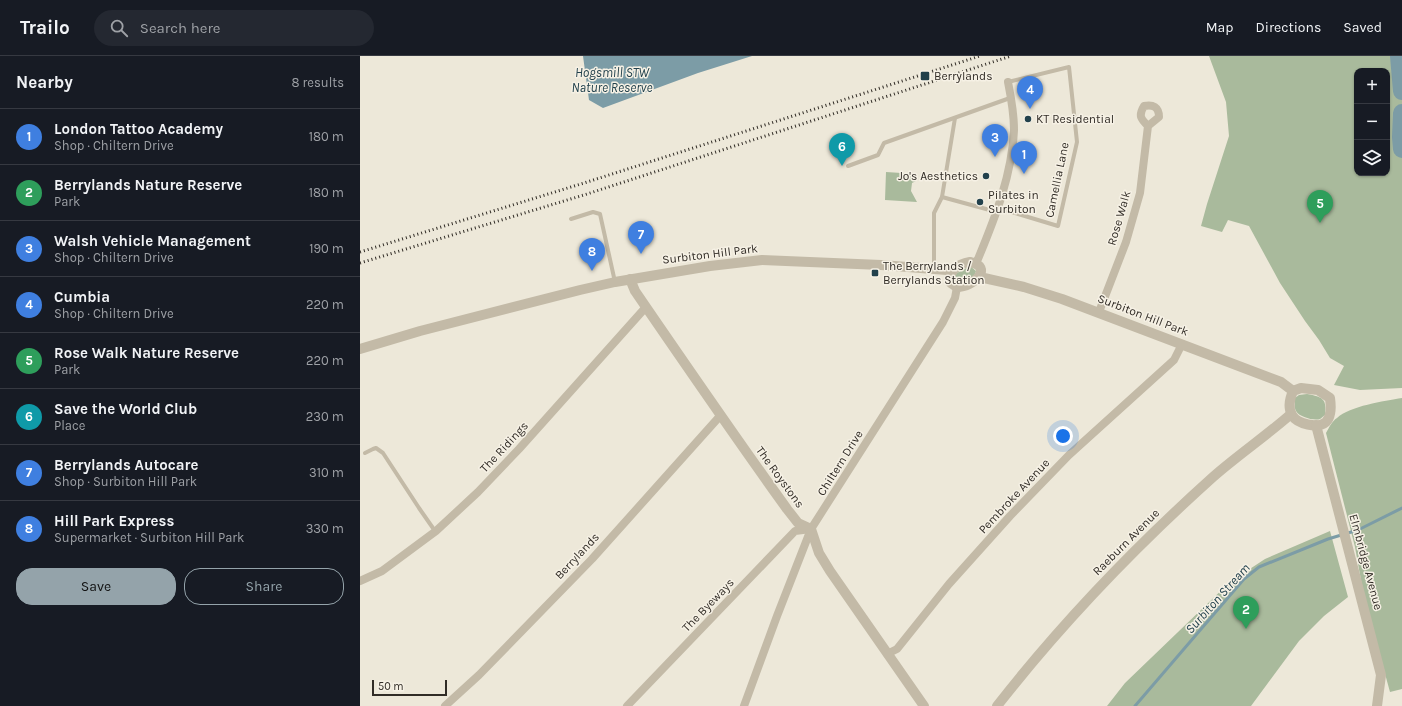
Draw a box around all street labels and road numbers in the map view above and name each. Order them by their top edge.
street label: Camellia Lane [1042,141,1072,219]
street label: Rose Walk [1105,189,1134,247]
street label: Surbiton Hill Park [661,241,759,267]
street label: Surbiton Hill Park [1096,291,1191,339]
street label: The Ridings [477,419,531,475]
street label: Chiltern Drive [814,428,866,498]
street label: The Roystons [753,443,807,511]
street label: Pembroke Avenue [976,456,1052,536]
street label: Raeburn Avenue [1090,506,1162,578]
street label: Elmbridge Avenue [1346,512,1386,612]
street label: Berrylands [552,530,602,582]
street label: The Byeways [679,575,737,635]

